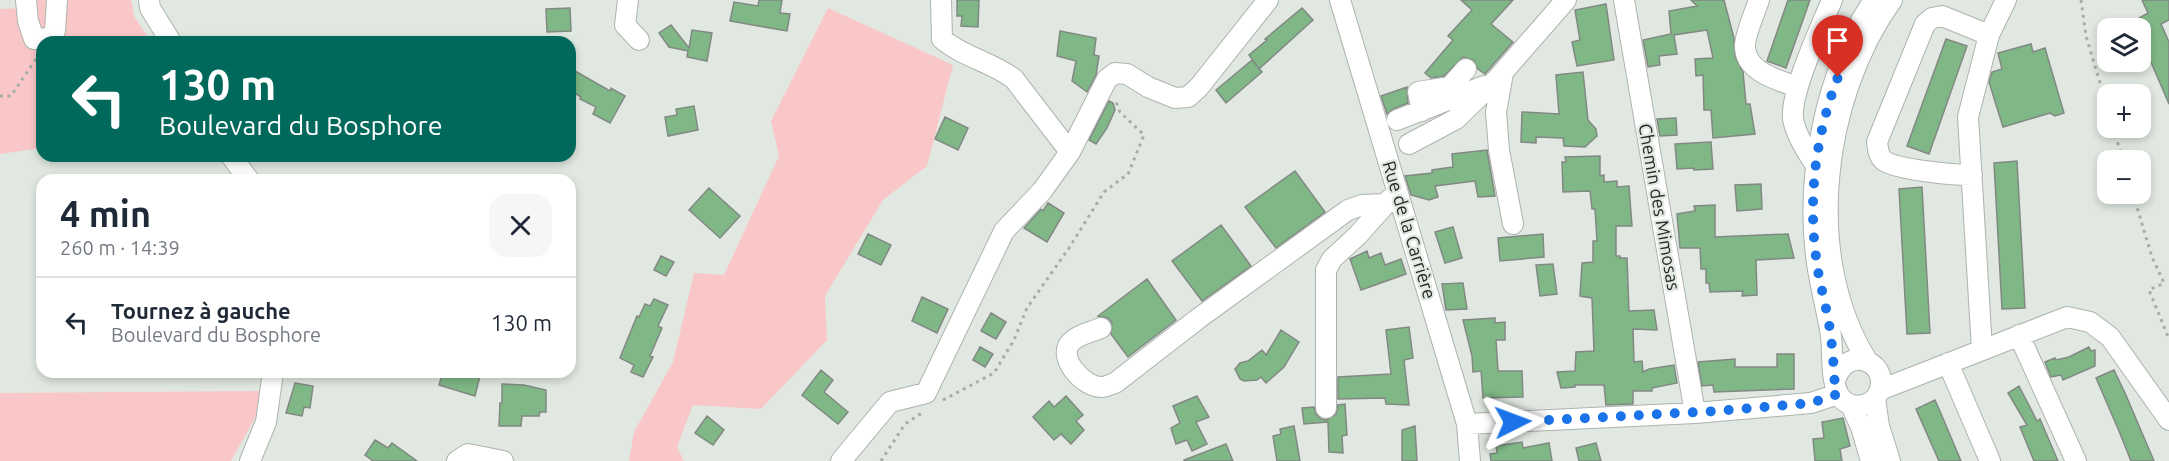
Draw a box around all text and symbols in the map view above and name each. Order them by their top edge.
pin [1812,15,1863,77]
map controls [2097,18,2151,204]
button: layers [2097,18,2151,72]
icon: arrive [1821,24,1854,57]
icon: left [60,60,138,138]
text: 130 m [159,61,276,108]
button: + [2097,84,2151,138]
text: Boulevard du Bosphore [159,110,443,140]
street label: Chemin des Mimosas [1635,122,1685,292]
button: − [2097,150,2151,204]
street label: Rue de la Carrière [1379,158,1440,301]
text: 4 min [60,193,151,234]
button: close [489,194,552,257]
text: 260 m · 14:39 [60,236,180,259]
text: Tournez à gauche [111,298,291,323]
icon: left [60,306,93,339]
text: 130 m [491,310,552,335]
text: Boulevard du Bosphore [111,323,321,346]
position arrow [1481,390,1545,454]

